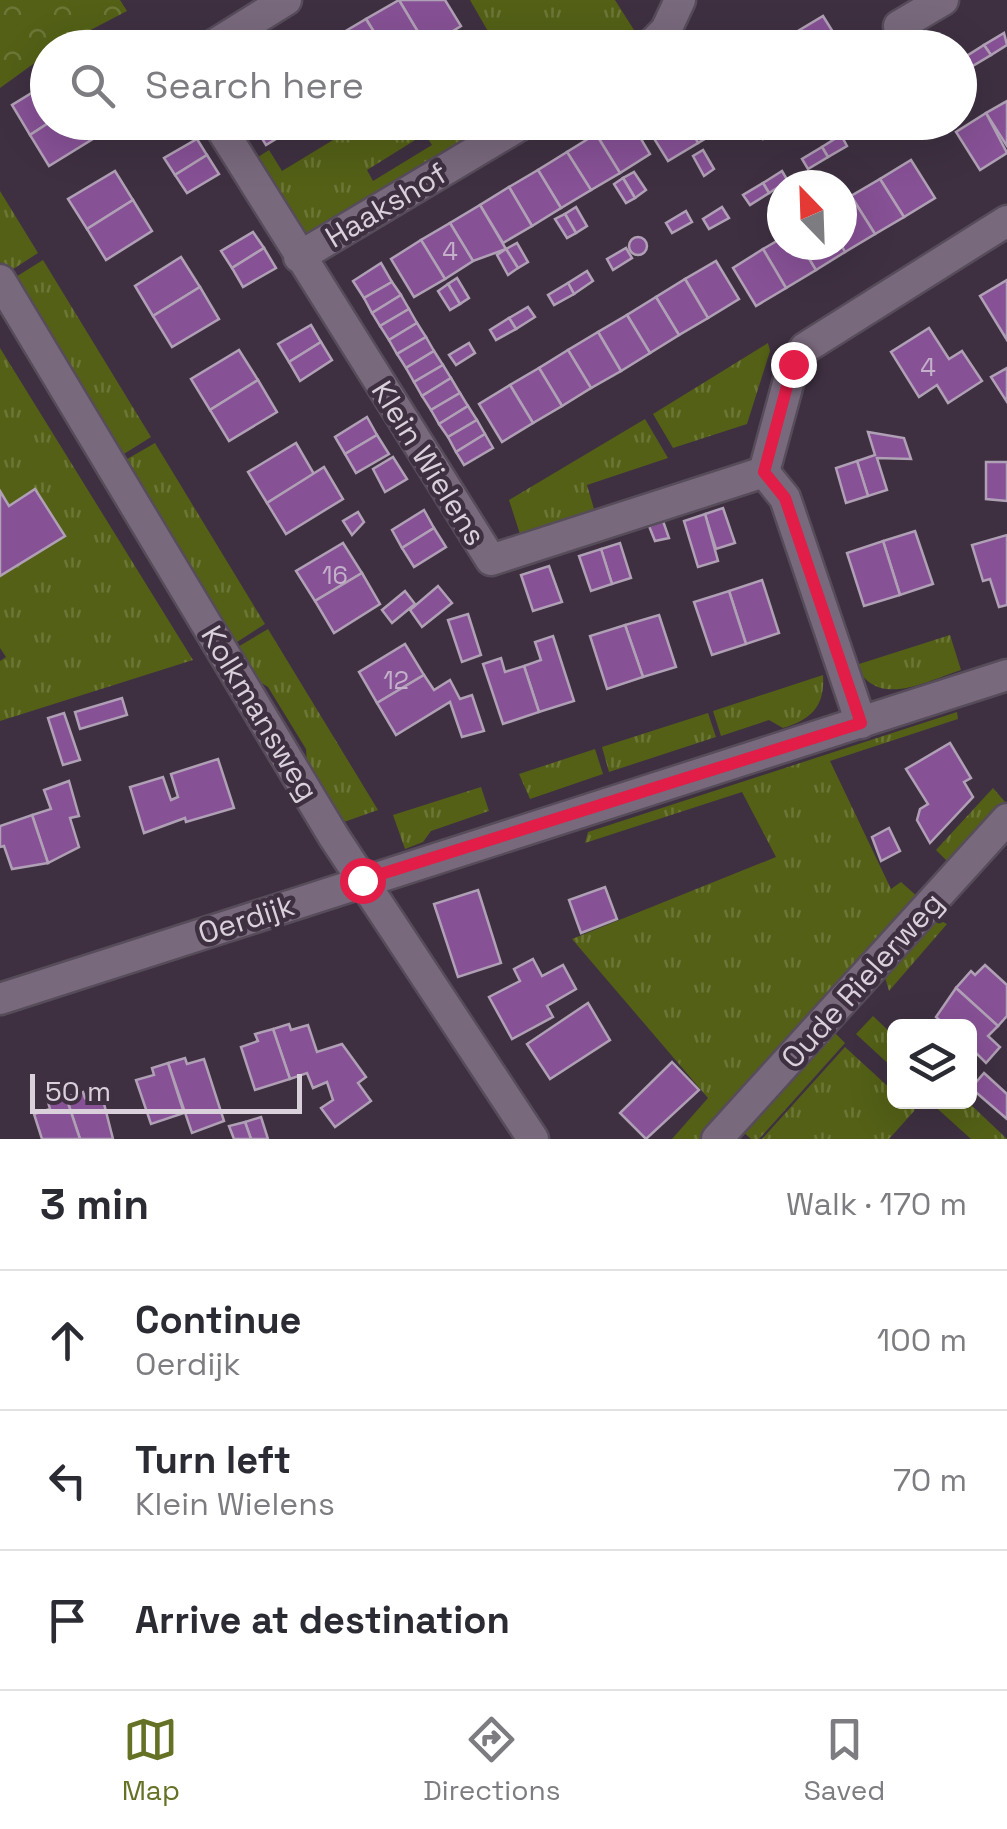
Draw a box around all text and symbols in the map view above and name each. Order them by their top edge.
search box [30,30,977,140]
icon: search [65,58,120,113]
text: Search here [145,61,364,109]
street label: Haakshof [318,153,454,257]
north arrow [767,170,857,260]
house number: 4 [442,235,458,267]
route end [771,342,817,388]
house number: 4 [920,351,936,383]
street label: Klein Wielens [363,373,495,553]
house number: 16 [322,559,348,591]
street label: Kolkmansweg [192,618,328,808]
house number: 12 [383,664,409,696]
route start [340,858,386,904]
street label: Oude Rielerweg [772,884,952,1076]
street label: Oerdijk [193,885,299,953]
map controls [887,1019,977,1109]
button: layers [887,1019,977,1109]
scale bar [30,1069,302,1114]
text: 50 m [45,1073,111,1109]
text: 3 min [40,1178,149,1231]
text: Walk · 170 m [786,1184,967,1224]
text: Continue [135,1296,301,1344]
icon: ahead [40,1313,95,1368]
text: 100 m [877,1320,967,1360]
text: Oerdijk [135,1344,240,1384]
text: Turn left [135,1436,291,1484]
icon: left [40,1453,95,1508]
text: 70 m [893,1460,967,1500]
text: Klein Wielens [135,1484,335,1524]
icon: arrive [40,1593,95,1648]
text: Arrive at destination [135,1596,510,1644]
tab: Map [122,1712,180,1808]
tab: Directions [423,1712,560,1808]
tab: Saved [804,1712,885,1808]

